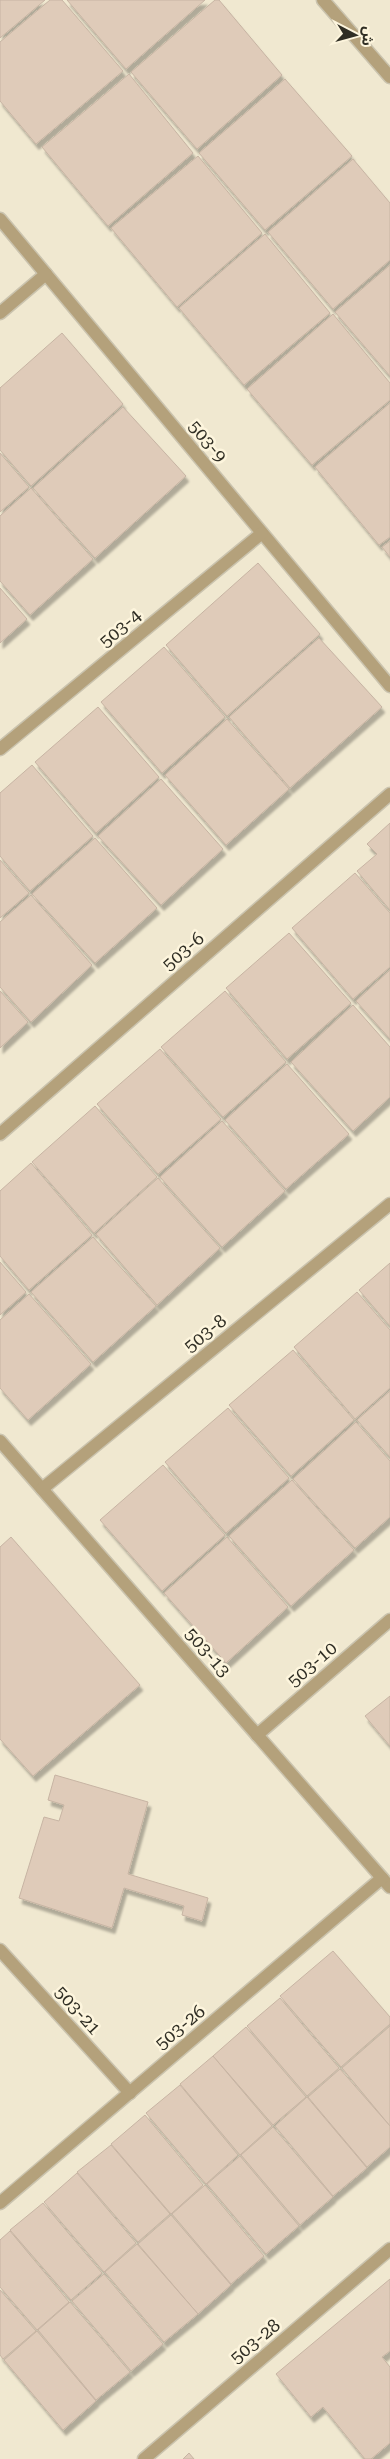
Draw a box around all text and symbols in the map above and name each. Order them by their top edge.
north arrow [330,10,380,60]
text: ش [359,26,377,47]
street label: 503-9 [184,416,232,466]
street label: 503-4 [95,604,145,652]
street label: 503-6 [158,927,208,975]
street label: 503-8 [180,1310,230,1356]
street label: 503-13 [181,1623,235,1681]
street label: 503-10 [283,1637,341,1691]
street label: 503-21 [51,1981,105,2039]
street label: 503-26 [151,2000,209,2054]
street label: 503-28 [226,2314,284,2368]

